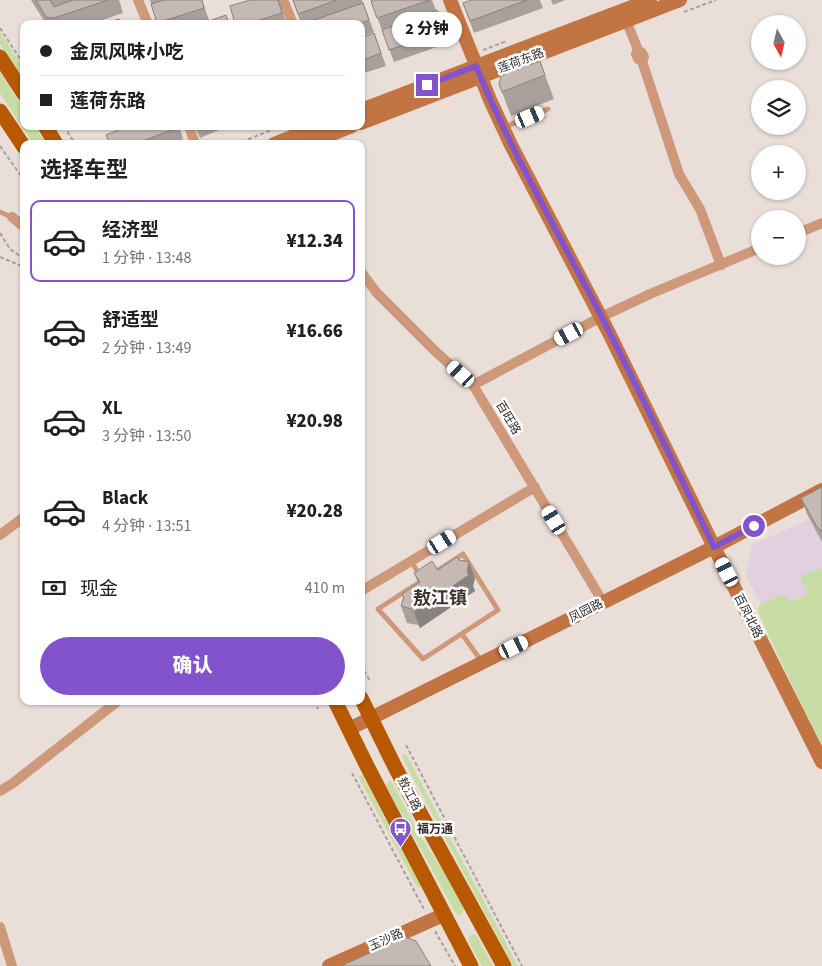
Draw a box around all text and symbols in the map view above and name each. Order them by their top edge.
callout: 2 分钟 [392,12,462,48]
north arrow [751,15,806,70]
map controls [751,15,806,265]
text: 2 分钟 [405,18,449,40]
text: 金凤风味小吃 [70,39,184,66]
street label: 莲荷东路 [496,44,546,78]
route end [416,74,438,96]
button: layers [751,80,806,135]
text: 莲荷东路 [70,88,146,115]
car [513,104,546,130]
button: + [751,145,806,200]
text: 选择车型 [40,154,128,186]
button: − [751,210,806,265]
text: 经济型 [102,217,159,244]
icon: car [42,219,87,264]
text: ¥12.34 [286,228,343,255]
text: 1 分钟 · 13:48 [102,247,191,269]
text: 舒适型 [102,307,159,334]
icon: car [42,309,87,354]
text: ¥16.66 [286,318,343,345]
car [552,320,585,348]
text: 2 分钟 · 13:49 [102,337,191,359]
car [444,358,477,390]
text: XL [102,395,123,422]
street label: 百旺路 [491,398,525,438]
icon: car [42,399,87,444]
text: ¥20.98 [286,408,343,435]
text: 3 分钟 · 13:50 [102,425,191,447]
text: Black [102,485,148,512]
icon: car [42,489,87,534]
text: ¥20.28 [286,498,343,525]
car [539,503,568,537]
text: 4 分钟 · 13:51 [102,515,191,537]
route start [743,515,765,537]
car [425,528,458,556]
car [713,555,740,589]
icon: cash [40,574,68,602]
text: 现金 [80,576,118,603]
text: 410 m [305,577,345,599]
district label: 敖江镇 [413,586,467,611]
street label: 百凤北路 [730,591,766,641]
street label: 凤园路 [566,595,606,627]
car [497,634,530,660]
button: 确认 [40,637,345,695]
street label: 敖江路 [393,774,425,814]
bus stop icon: 福万通 [389,817,413,848]
place label: 福万通 [417,821,453,838]
street label: 玉沙路 [366,925,406,955]

